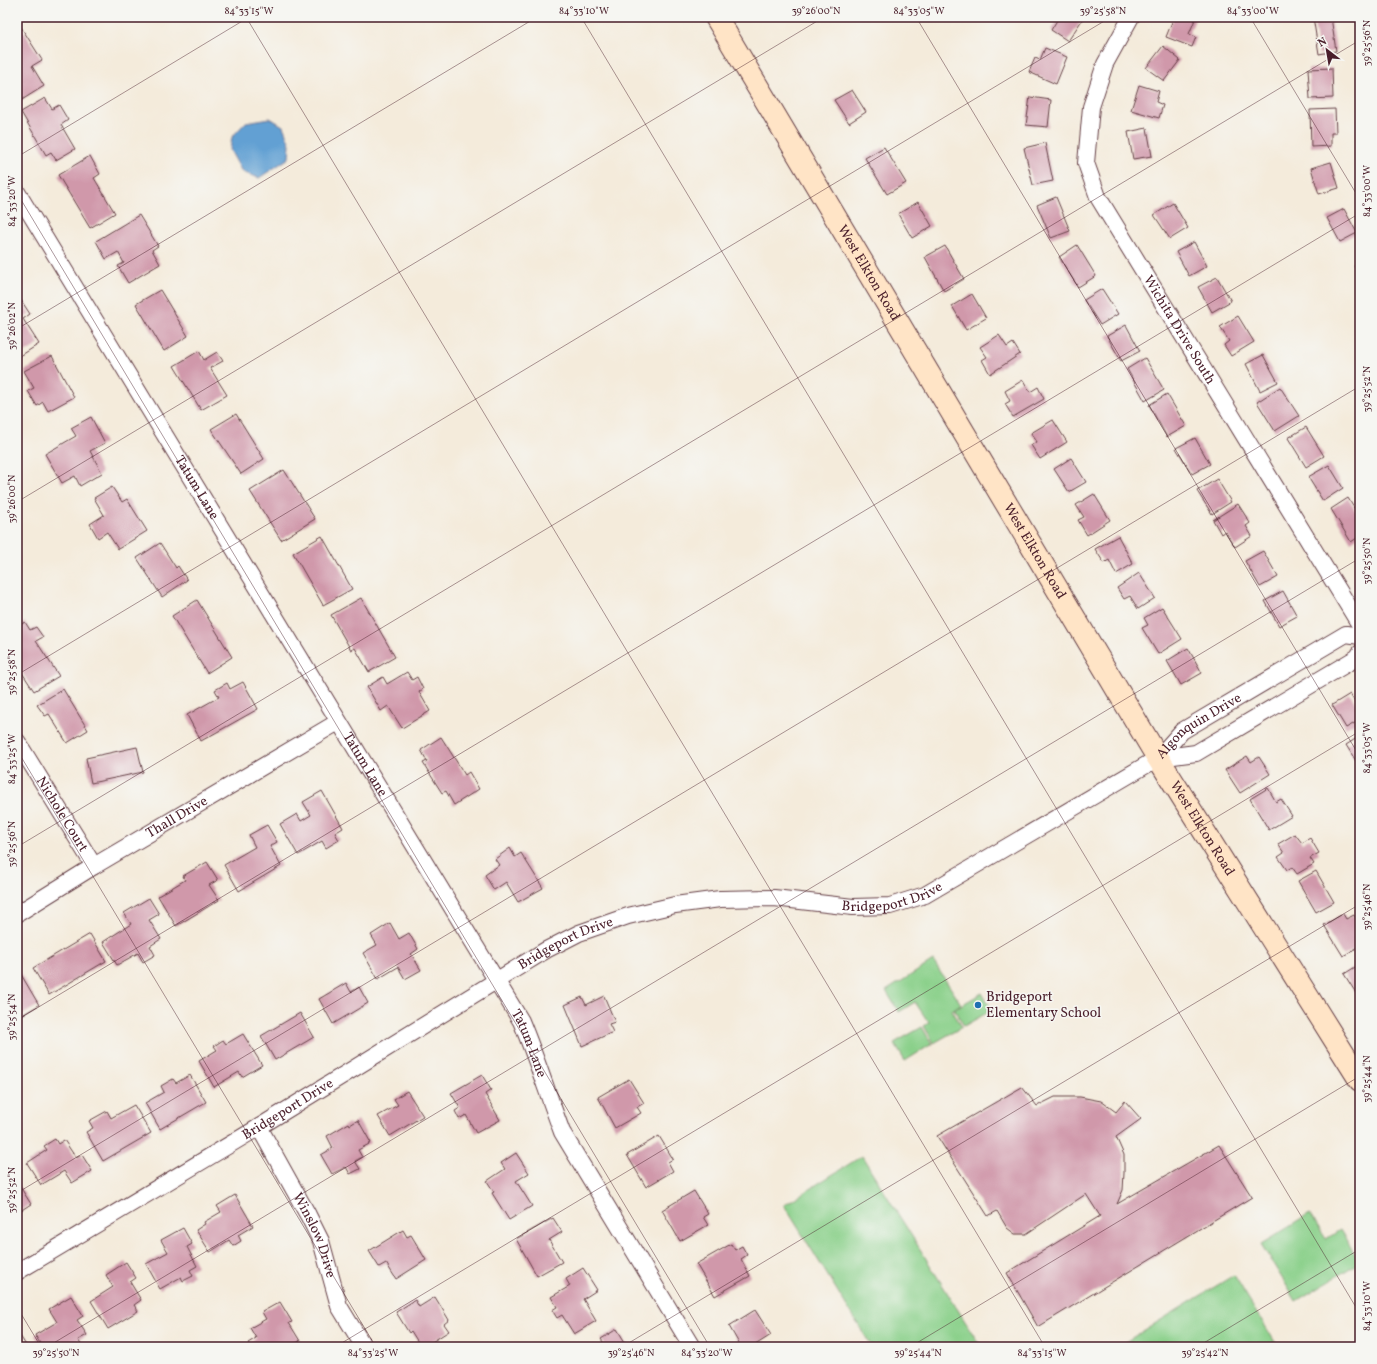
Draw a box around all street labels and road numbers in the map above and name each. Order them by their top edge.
street label: West Elkton Road [833,221,905,325]
street label: Wichita Drive South [1139,272,1220,388]
street label: Tatum Lane [170,452,224,524]
street label: West Elkton Road [999,500,1071,603]
street label: Algonquin Drive [1152,688,1245,763]
street label: Tatum Lane [338,729,392,800]
street label: Nichole Court [32,773,93,856]
street label: West Elkton Road [1165,777,1239,880]
street label: Thall Drive [142,791,212,843]
street label: Bridgeport Drive [841,877,946,917]
street label: Bridgeport Drive [514,912,616,974]
street label: Tatum Lane [507,1006,551,1080]
street label: Bridgeport Drive [239,1074,337,1144]
street label: Winslow Drive [288,1189,340,1280]

